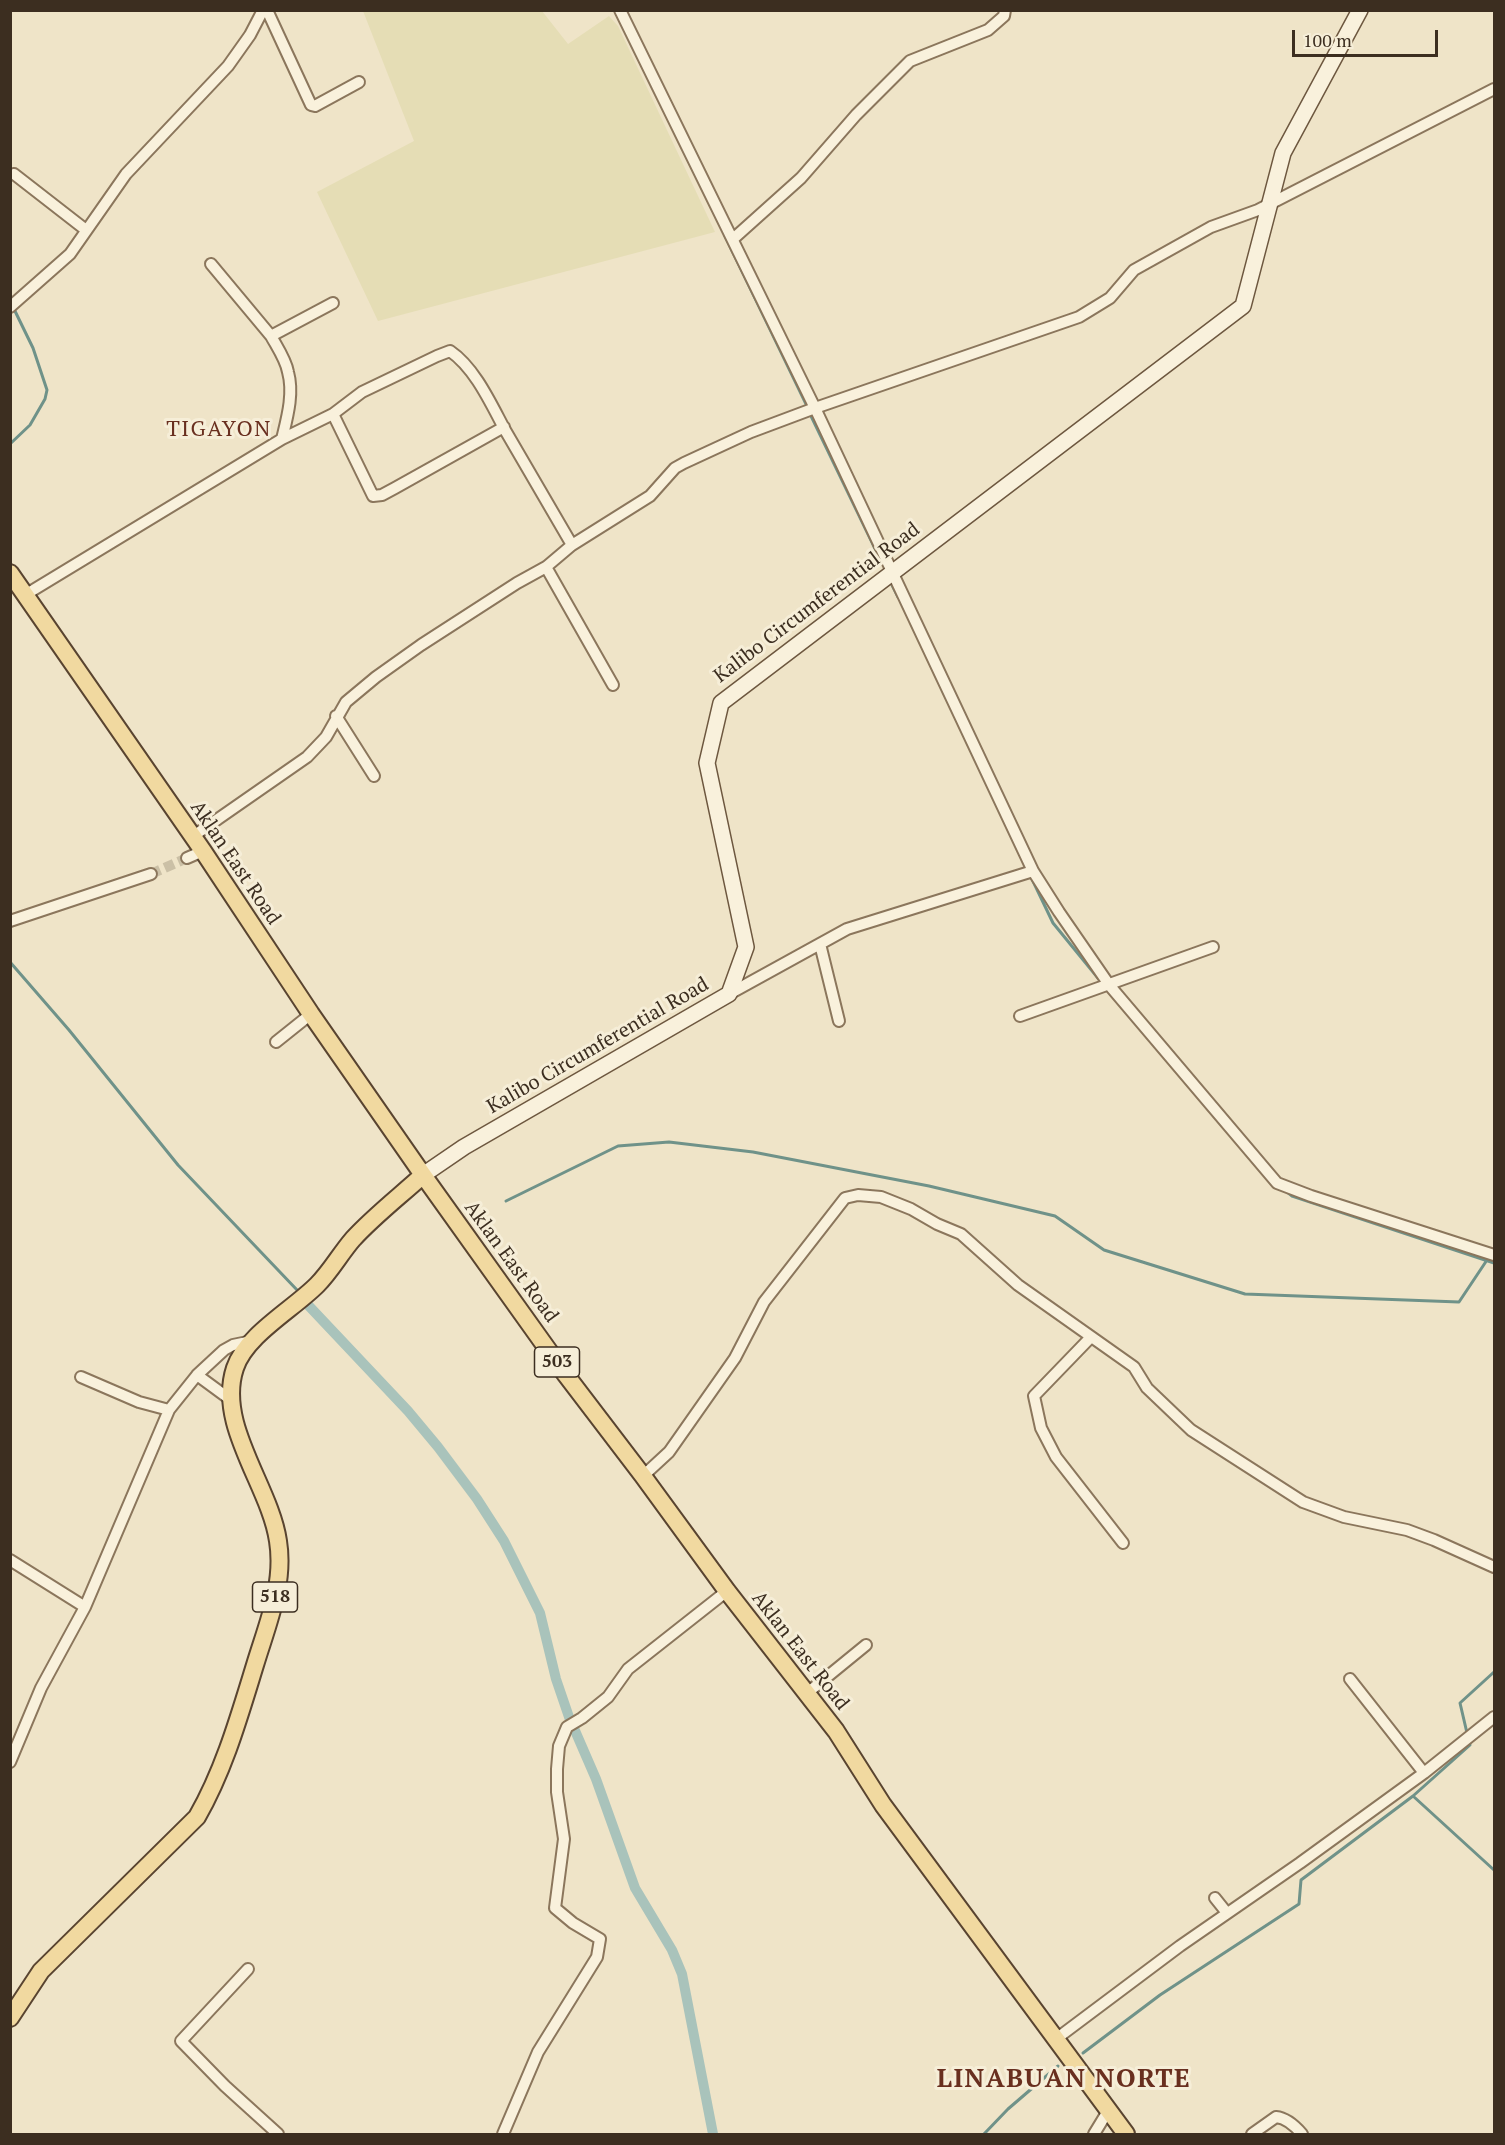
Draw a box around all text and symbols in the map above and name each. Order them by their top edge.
scale bar [1295,18,1440,56]
text: 100 m [1303,28,1352,52]
district label: TIGAYON [166,417,272,443]
street label: Kalibo Circumferential Road [709,518,925,688]
street label: Aklan East Road [185,797,285,929]
street label: Kalibo Circumferential Road [483,973,713,1119]
street label: Aklan East Road [459,1197,563,1327]
road number: 503 [534,1347,580,1377]
road number: 518 [252,1582,298,1612]
street label: Aklan East Road [746,1587,854,1715]
district label: LINABUAN NORTE [937,2064,1191,2096]

